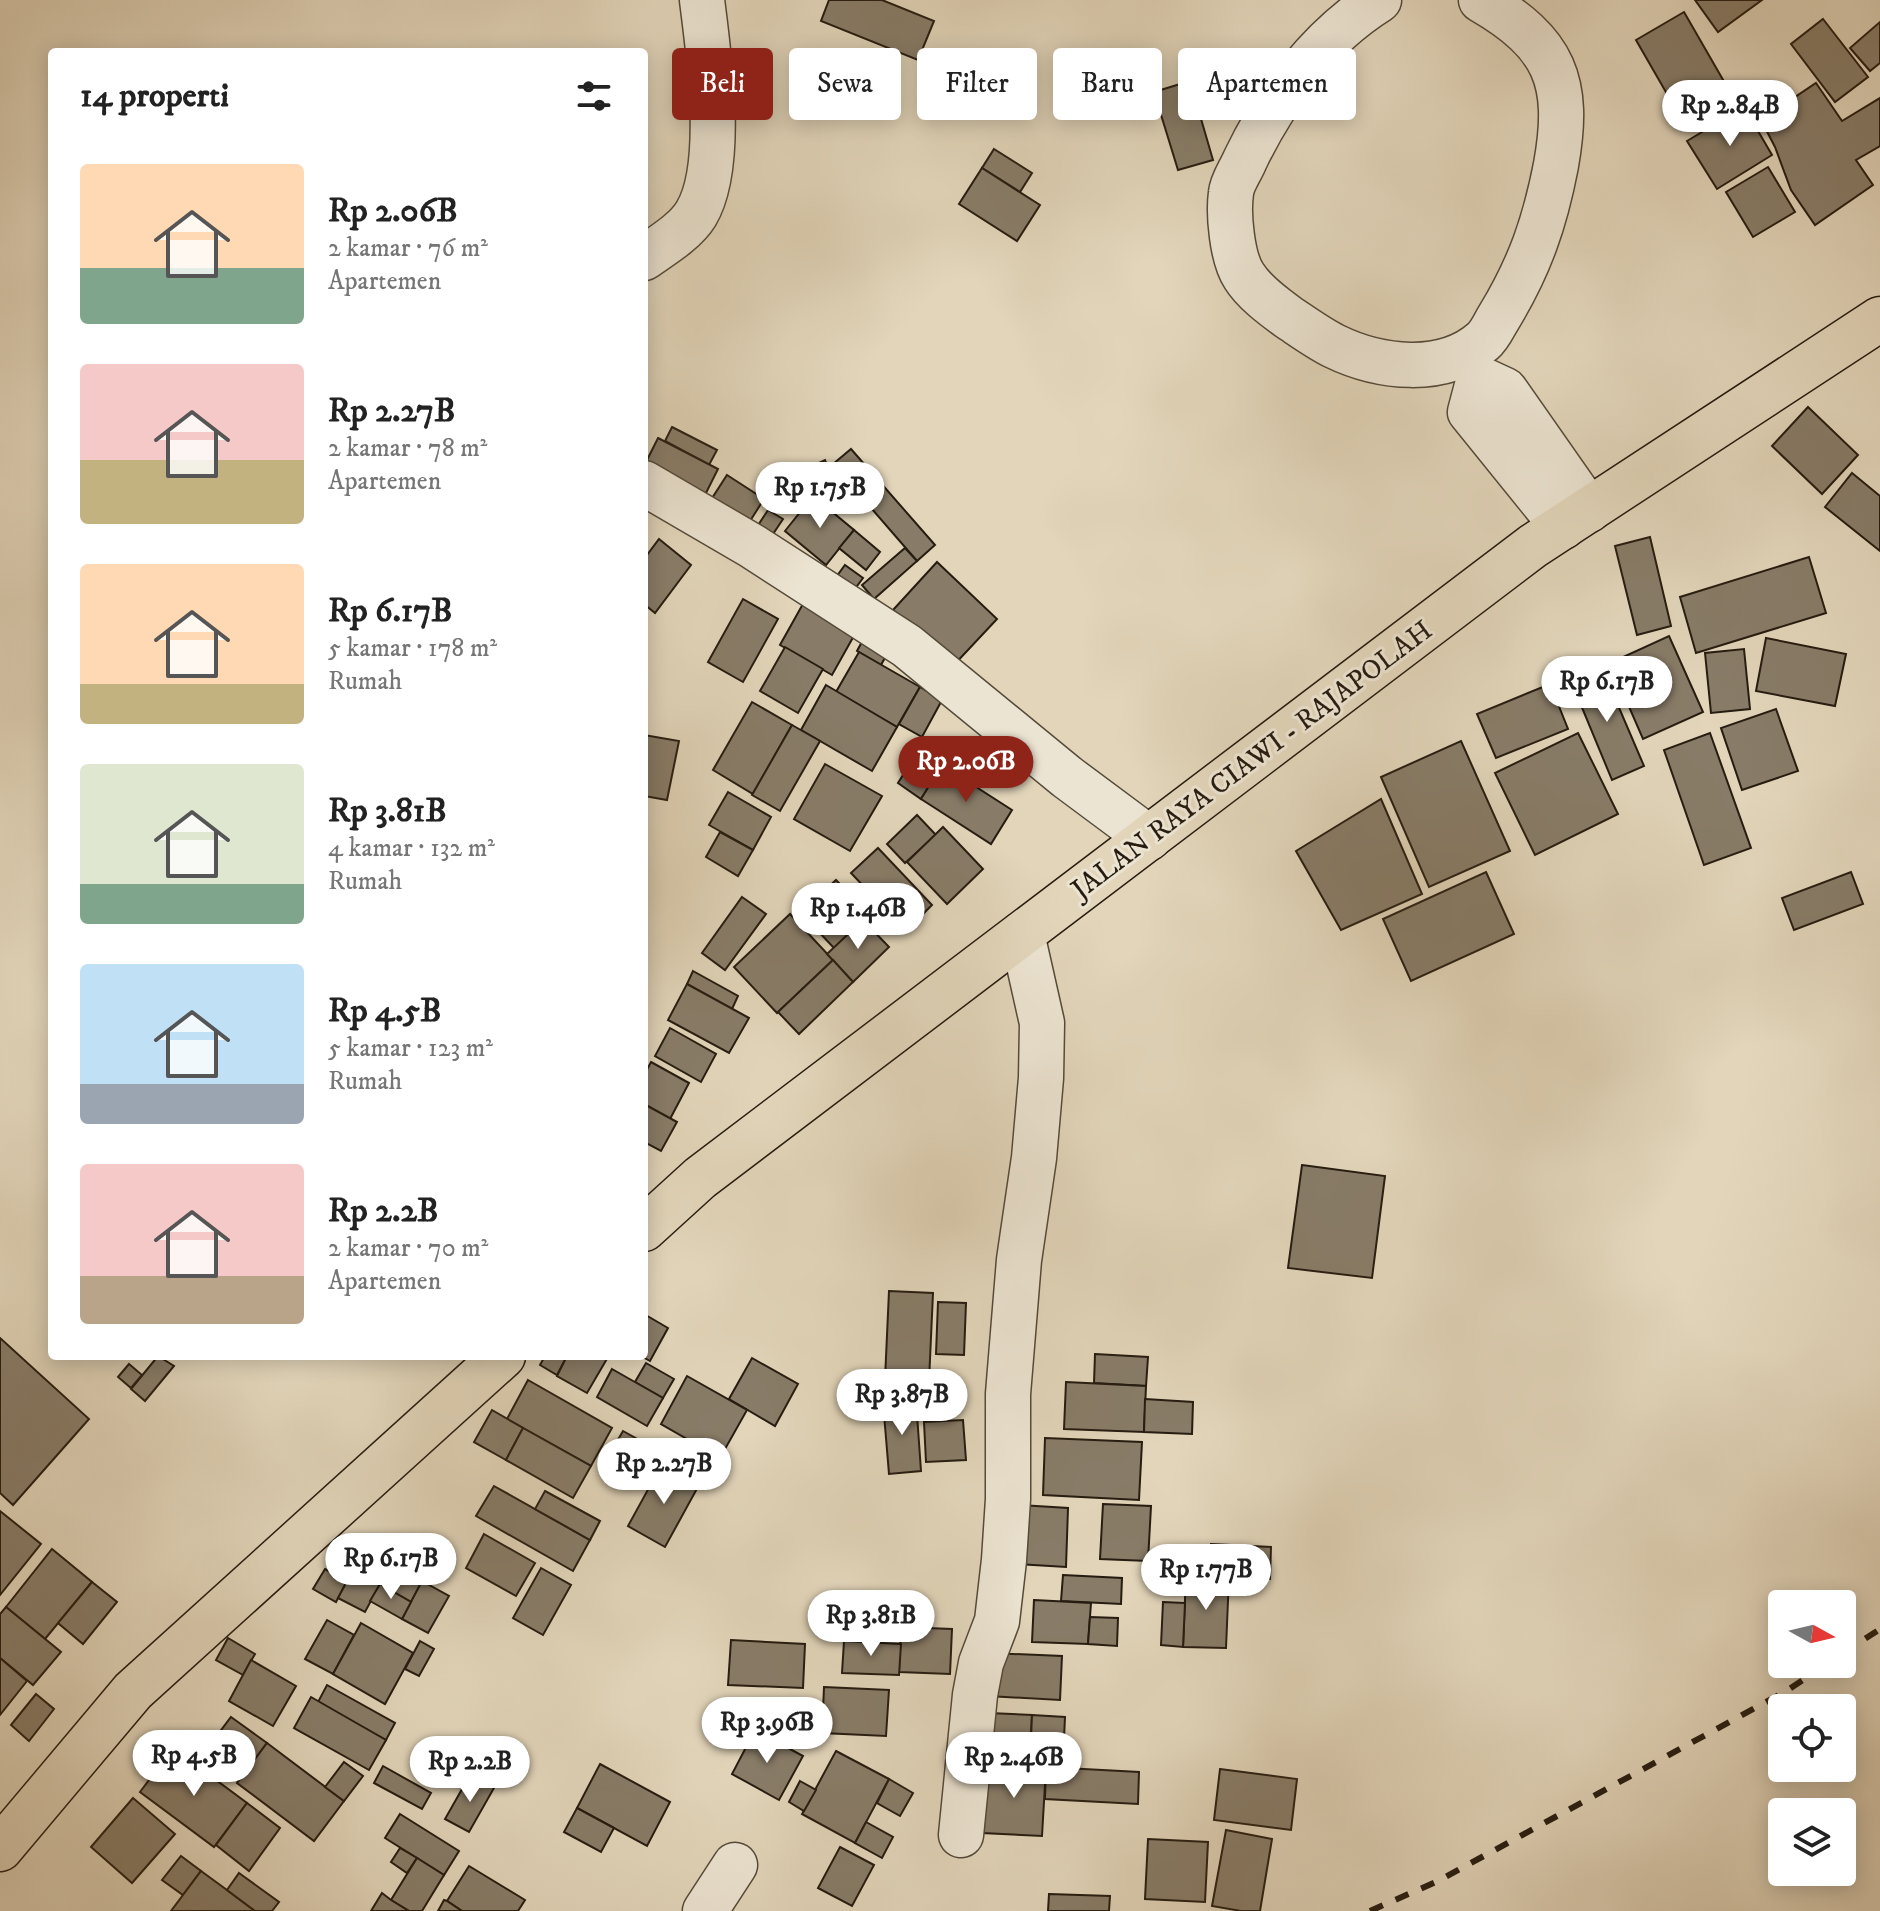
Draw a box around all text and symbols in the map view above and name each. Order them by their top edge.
chip: Beli [672,48,773,120]
chip: Sewa [789,48,901,120]
chip: Filter [917,48,1037,120]
chip: Baru [1053,48,1162,120]
chip: Apartemen [1178,48,1356,120]
icon: filters [572,74,616,118]
text: 14 properti [80,75,229,117]
pin: Rp 2.84B [1647,80,1813,148]
text: Rp 2.84B [1680,89,1780,122]
text: Rp 2.06B [328,190,458,232]
icon: home [144,196,240,292]
text: 2 kamar · 76 m² [328,232,488,265]
text: Apartemen [328,265,441,298]
text: Rp 2.27B [328,390,456,432]
icon: home [144,396,240,492]
text: 2 kamar · 78 m² [328,432,487,465]
pin: Rp 1.75B [737,462,903,530]
text: Apartemen [328,465,441,498]
text: Rp 1.75B [773,471,867,504]
text: Rp 6.17B [328,590,453,632]
icon: home [144,596,240,692]
street label: JALAN RAYA CIAWI - RAJAPOLAH [1062,613,1439,909]
text: 5 kamar · 178 m² [328,632,497,665]
pin: Rp 6.17B [1524,656,1690,724]
text: Rumah [328,665,402,698]
text: Rp 6.17B [1559,665,1655,698]
pin: Rp 2.06B [883,736,1049,804]
text: Rp 2.06B [916,745,1016,778]
text: Rp 3.81B [328,790,447,832]
icon: home [144,796,240,892]
text: 4 kamar · 132 m² [328,832,495,865]
text: Rumah [328,865,402,898]
pin: Rp 1.46B [775,883,941,951]
text: Rp 1.46B [810,892,906,925]
text: Rp 4.5B [328,990,441,1032]
icon: home [144,996,240,1092]
text: 5 kamar · 123 m² [328,1032,493,1065]
text: Rumah [328,1065,402,1098]
text: Rp 2.2B [328,1190,438,1232]
icon: home [144,1196,240,1292]
text: 2 kamar · 70 m² [328,1232,488,1265]
text: Apartemen [328,1265,441,1298]
pin: Rp 3.87B [819,1369,985,1437]
text: Rp 3.87B [855,1378,949,1411]
pin: Rp 2.27B [581,1438,747,1506]
text: Rp 2.27B [615,1447,713,1480]
pin: Rp 6.17B [308,1533,474,1601]
text: Rp 6.17B [343,1542,439,1575]
pin: Rp 1.77B [1123,1544,1289,1612]
text: Rp 1.77B [1159,1553,1253,1586]
pin: Rp 3.81B [788,1590,954,1658]
north arrow [1768,1590,1856,1678]
map controls [1768,1590,1856,1886]
text: Rp 3.81B [826,1599,916,1632]
button: locate [1768,1694,1856,1782]
pin: Rp 3.96B [684,1697,850,1765]
text: Rp 3.96B [720,1706,814,1739]
pin: Rp 4.5B [120,1730,268,1798]
pin: Rp 2.46B [931,1732,1097,1800]
pin: Rp 2.2B [396,1736,544,1804]
text: Rp 4.5B [151,1739,237,1772]
text: Rp 2.46B [964,1741,1064,1774]
text: Rp 2.2B [428,1745,512,1778]
button: layers [1768,1798,1856,1886]

